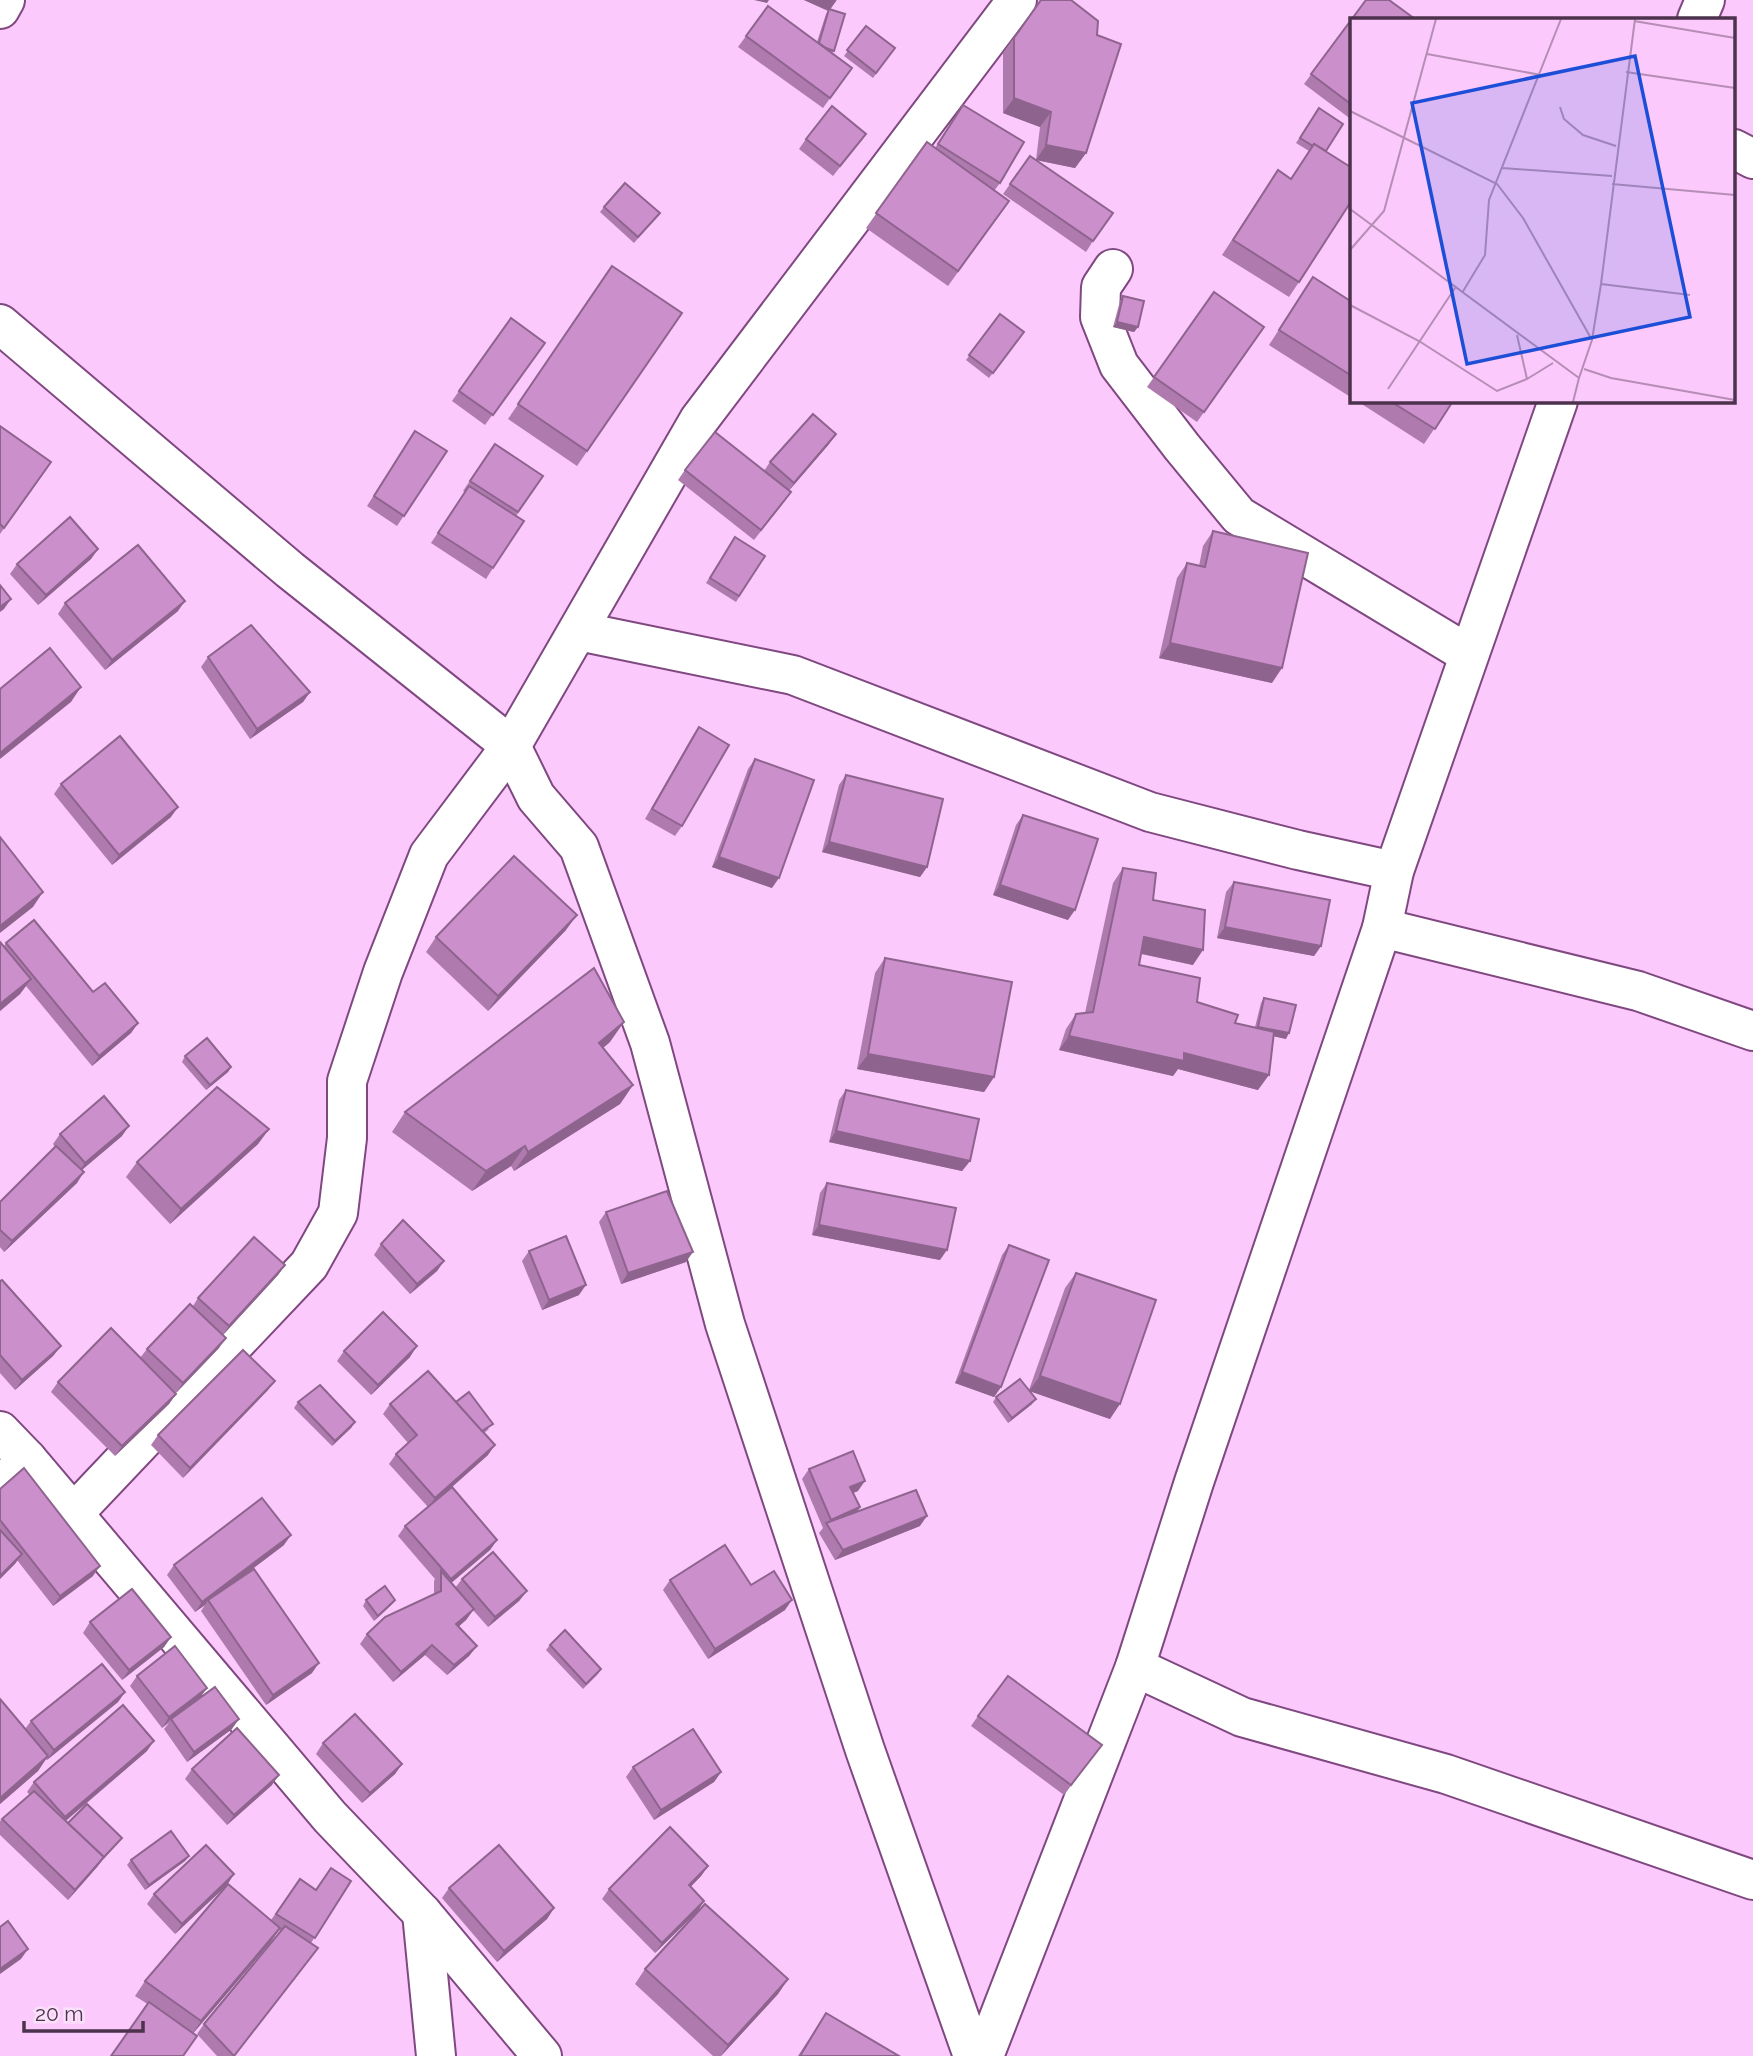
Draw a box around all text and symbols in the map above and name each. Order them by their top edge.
inset map [1350,18,1736,402]
scale bar [24,1990,144,2034]
text: 20 m [35,2001,83,2026]

